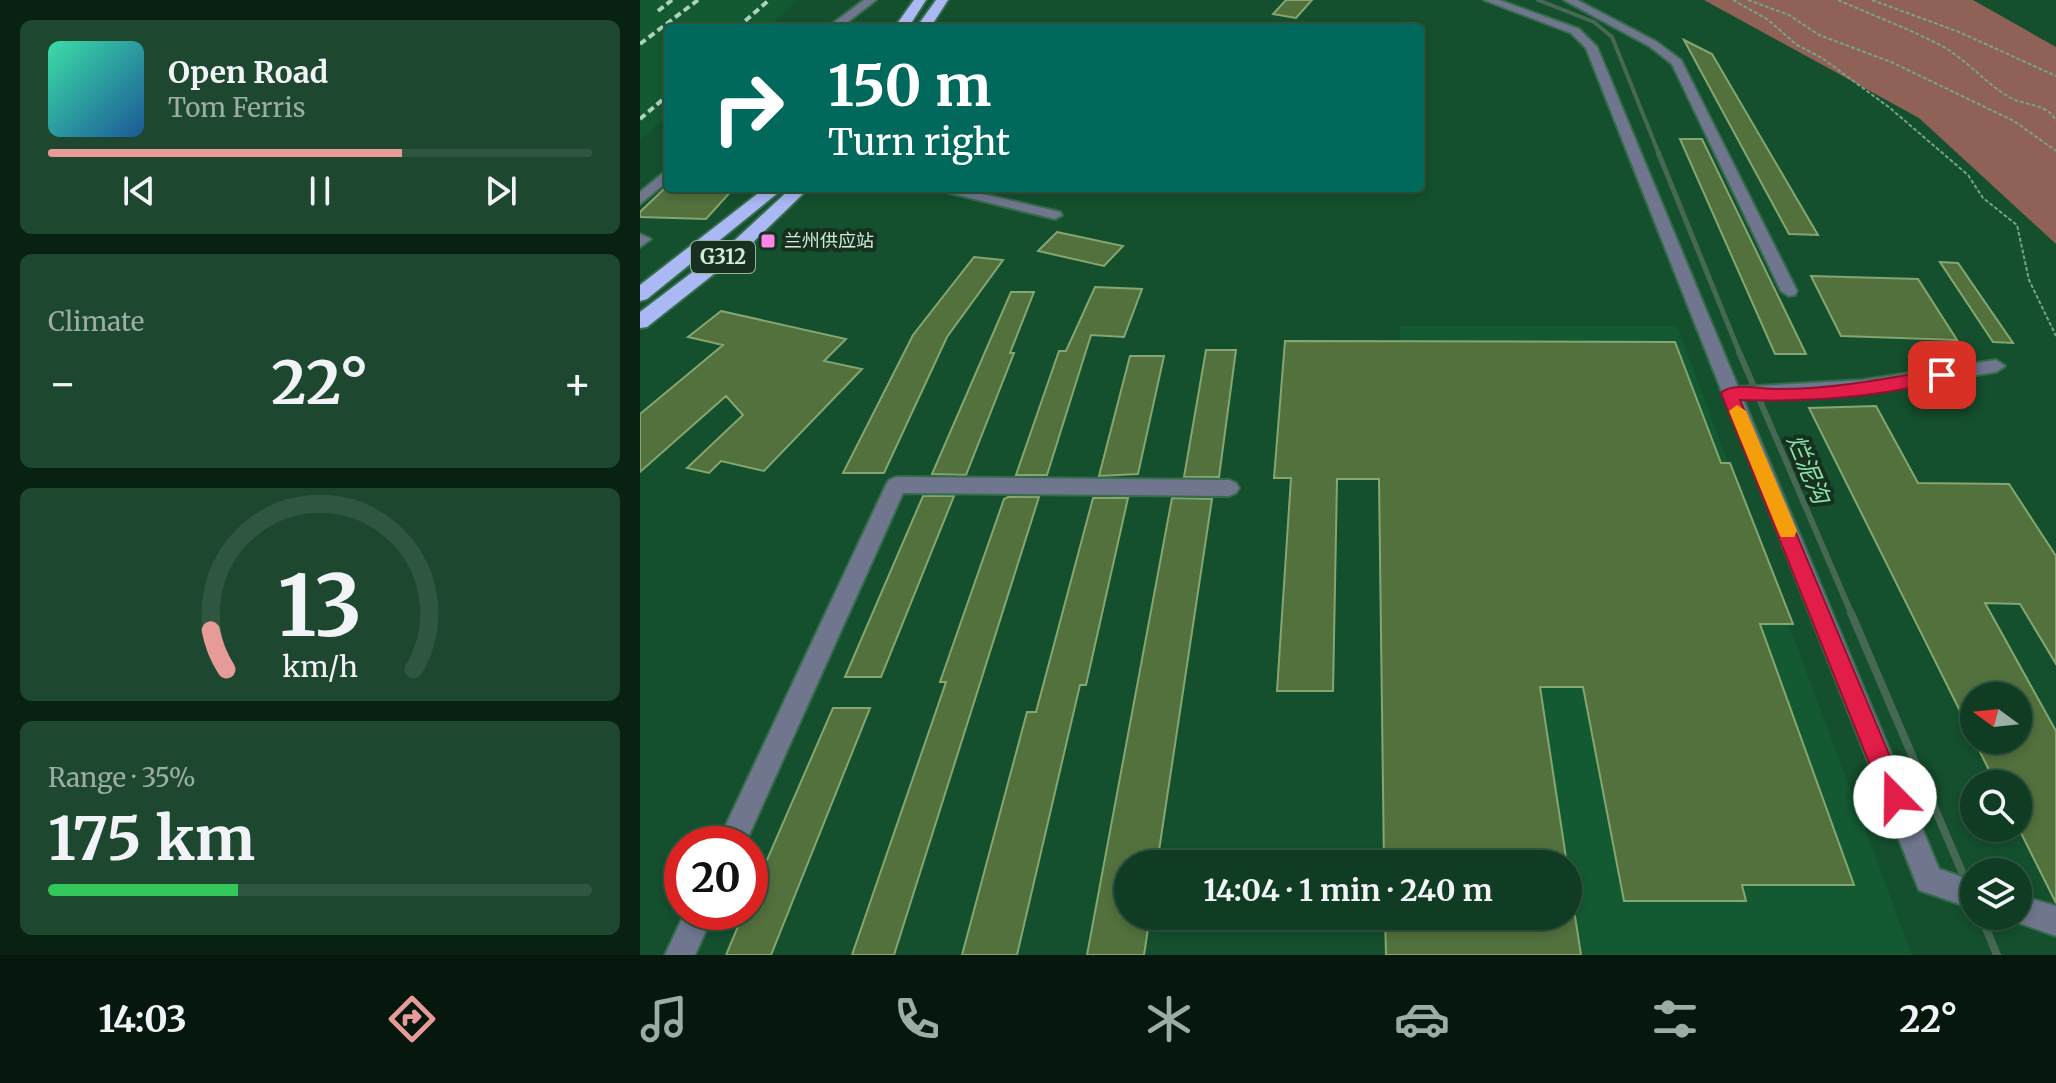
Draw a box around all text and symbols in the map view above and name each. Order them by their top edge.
text: 150 m [828,51,991,121]
text: Open Road [168,53,328,91]
icon: right [696,56,800,160]
text: Tom Ferris [168,91,306,124]
text: Turn right [828,120,1010,165]
icon: previous [117,169,161,213]
icon: pause [298,169,342,213]
icon: next [479,169,523,213]
place label: 兰州供应站 [784,229,874,252]
marker: 兰州供应站 [759,232,777,250]
road number: G312 [691,241,755,273]
text: Climate [48,305,144,338]
pin [1908,341,1976,409]
text: 22° [271,345,369,420]
icon: arrive [1920,353,1964,397]
text: − [48,356,77,411]
text: + [563,356,592,411]
water label: 烂泥沟 [1780,430,1838,511]
text: 13 [278,554,362,659]
text: km/h [282,650,358,686]
north arrow [1960,682,2032,754]
map controls [1960,682,2032,930]
position arrow [1853,755,1937,839]
text: Range · 35% [48,761,196,794]
button: search [1960,770,2032,842]
text: 175 km [48,801,255,876]
speed limit sign: 20 [664,826,768,930]
button: layers [1960,858,2032,930]
text: 14:04 · 1 min · 240 m [1203,871,1493,909]
icon: directions [384,991,440,1047]
icon: music [636,991,692,1047]
icon: phone [889,991,945,1047]
icon: climate [1141,991,1197,1047]
icon: car [1394,991,1450,1047]
icon: filters [1647,991,1703,1047]
text: 14:03 [98,997,187,1042]
text: 22° [1899,997,1958,1042]

